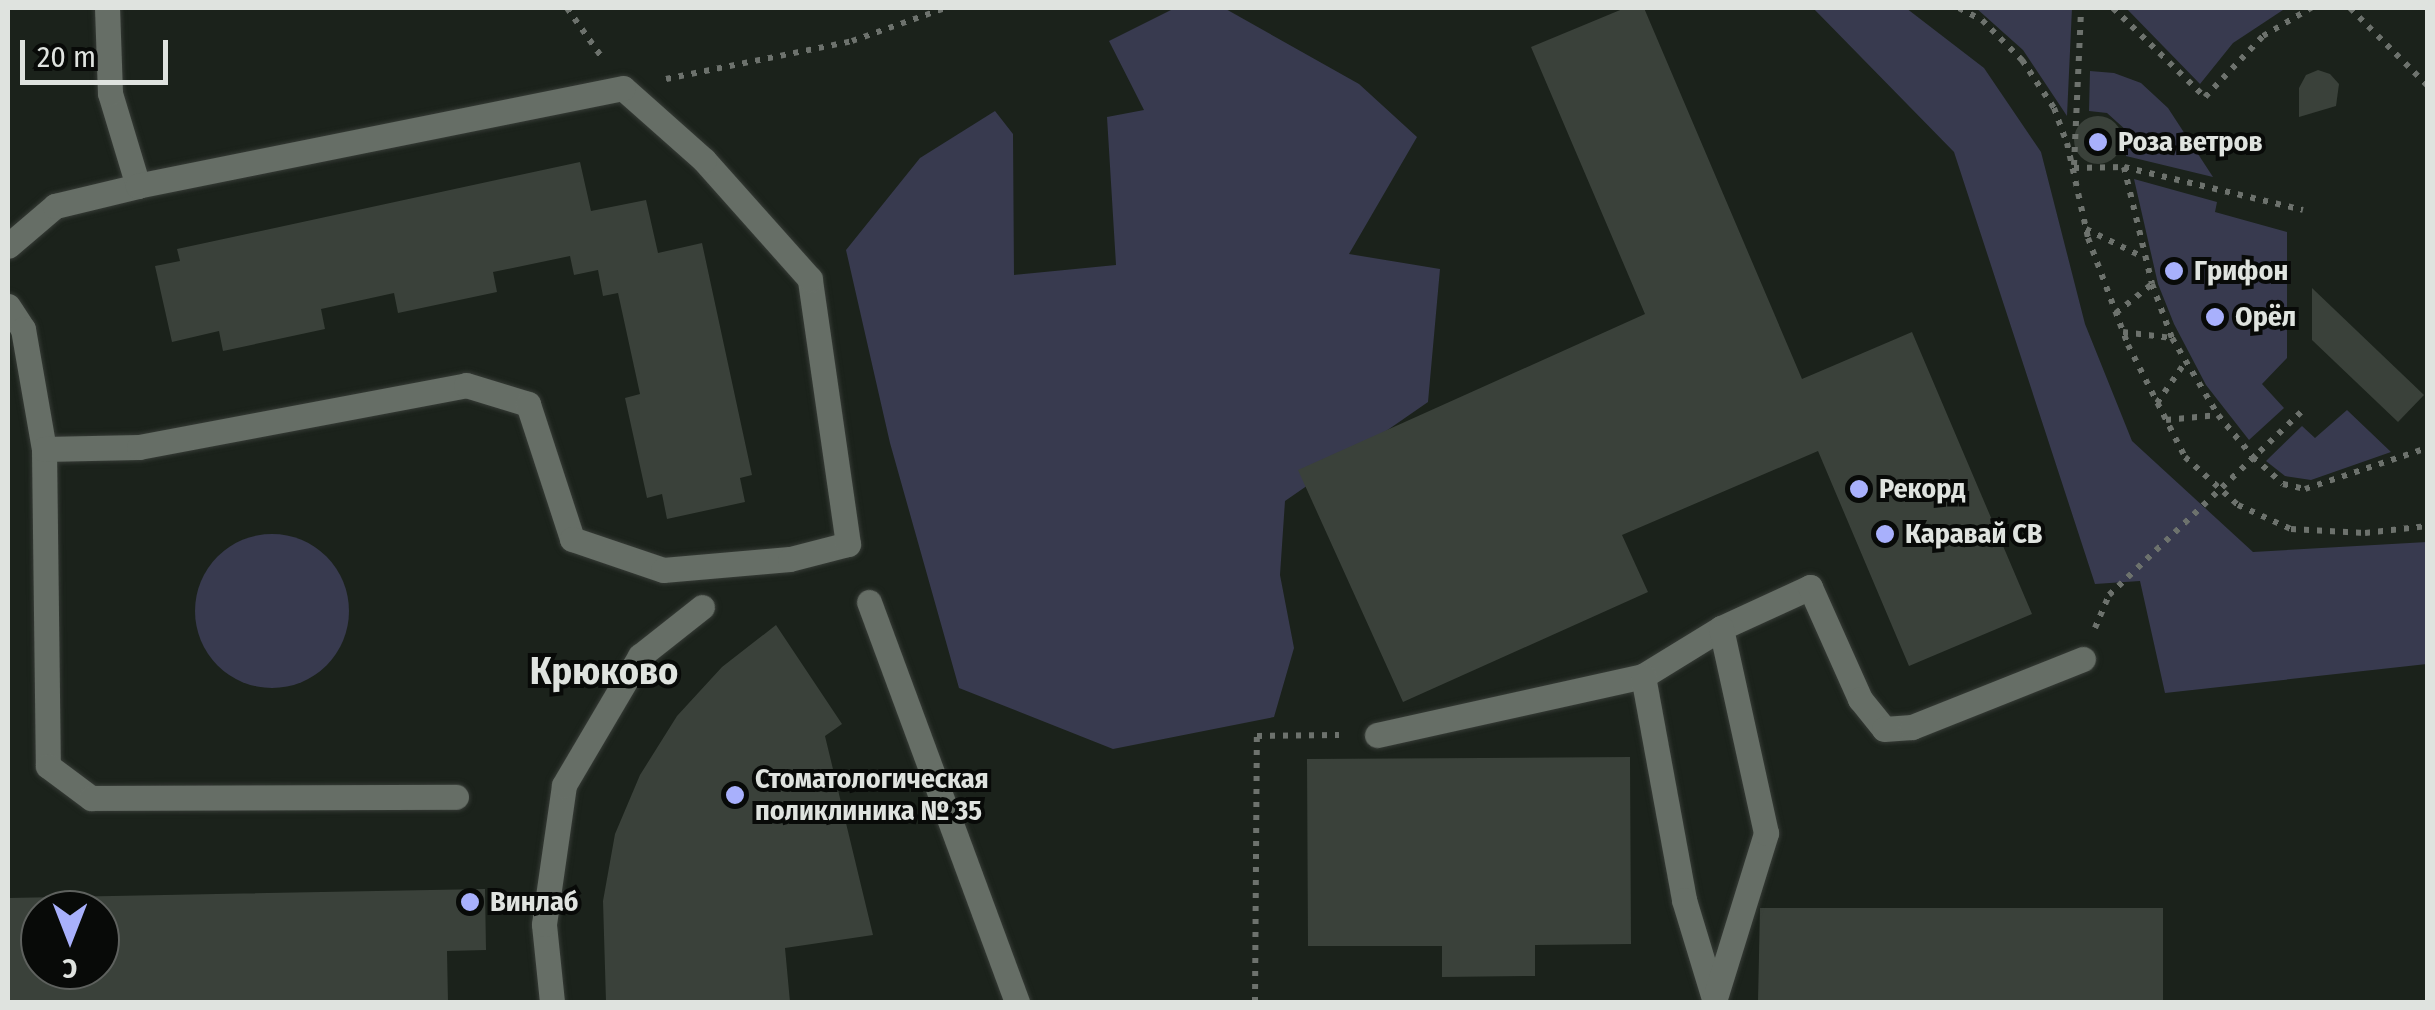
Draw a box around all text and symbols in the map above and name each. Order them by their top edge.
scale bar [25,20,172,82]
text: 20 m [37,39,96,75]
place label: Роза ветров [2118,125,2263,159]
marker: Роза ветров [2087,131,2109,153]
place label: Грифон [2194,254,2288,288]
marker: Грифон [2163,260,2185,282]
place label: Орёл [2235,300,2296,334]
marker: Орёл [2204,306,2226,328]
place label: Рекорд [1879,472,1965,506]
marker: Рекорд [1848,478,1870,500]
place label: Каравай СВ [1905,517,2043,551]
marker: Каравай СВ [1874,523,1896,545]
district label: Крюково [530,649,678,695]
place label: Стоматологическая поликлиника № 35 [755,762,989,828]
marker: Стоматологическая поликлиника № 35 [724,784,746,806]
place label: Винлаб [490,885,579,919]
north arrow [20,890,120,990]
marker: Винлаб [459,891,481,913]
text: С [63,952,77,985]

